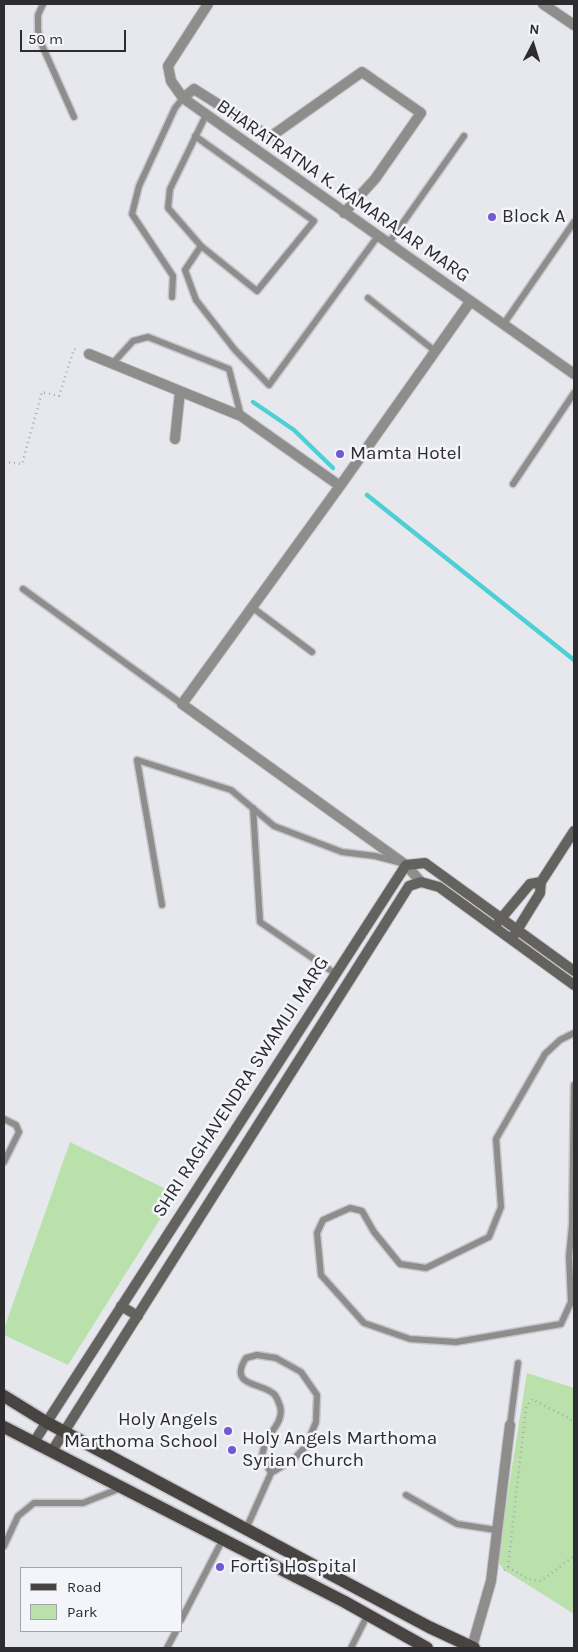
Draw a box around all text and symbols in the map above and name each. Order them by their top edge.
scale bar [22,20,129,52]
north arrow [508,20,558,70]
text: N [529,21,540,38]
text: 50 m [28,30,63,48]
street label: BHARATRATNA K. KAMARAJAR MARG [212,95,474,287]
place label: Block A [502,206,565,228]
marker: Block A [486,211,498,223]
place label: Mamta Hotel [350,443,462,465]
marker: Mamta Hotel [334,448,346,460]
street label: SHRI RAGHAVENDRA SWAMIJI MARG [148,952,334,1222]
place label: Holy Angels Marthoma School [64,1409,218,1453]
marker: Holy Angels Marthoma School [222,1425,234,1437]
place label: Holy Angels Marthoma Syrian Church [242,1428,437,1472]
marker: Holy Angels Marthoma Syrian Church [226,1444,238,1456]
place label: Fortis Hospital [230,1556,357,1578]
marker: Fortis Hospital [214,1561,226,1573]
legend [20,1567,182,1632]
text: Road [67,1578,102,1596]
text: Park [67,1603,97,1621]

